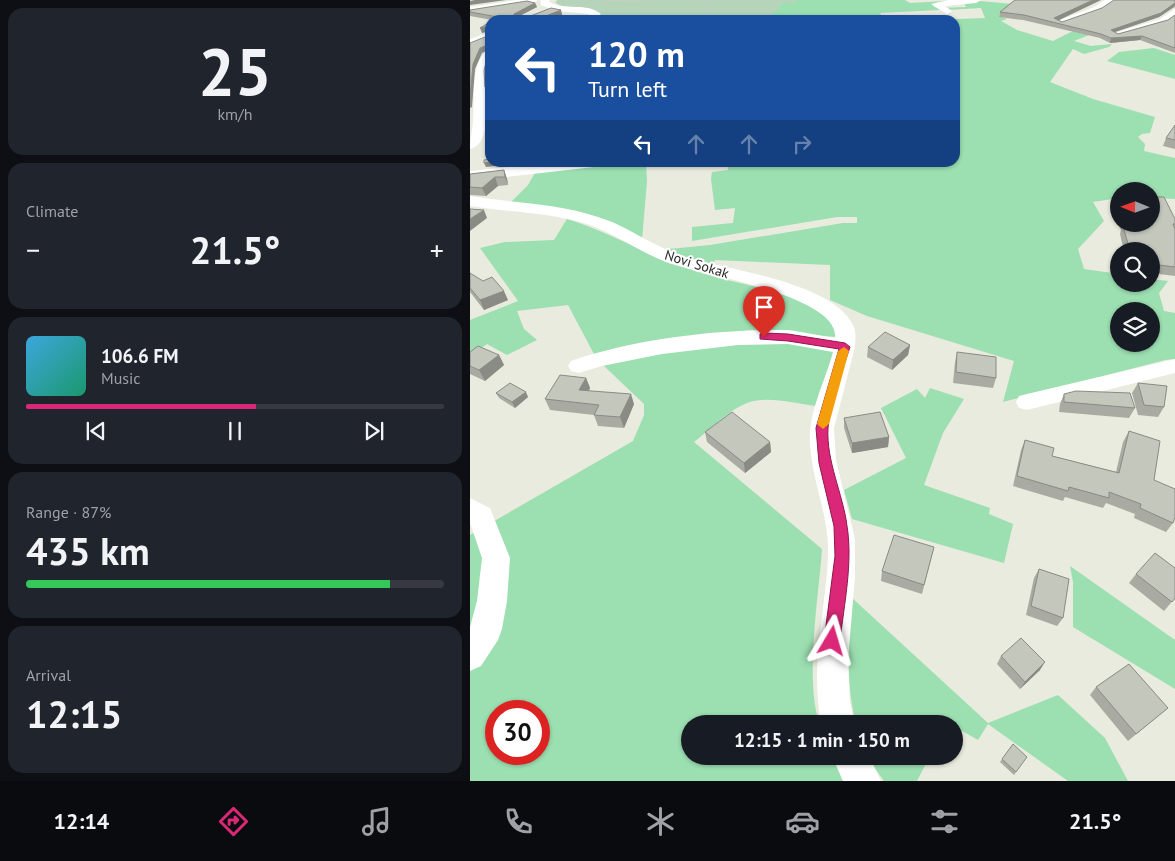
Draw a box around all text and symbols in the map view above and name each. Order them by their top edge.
text: 25 [198,29,272,113]
text: 120 m [588,31,685,77]
icon: left [505,35,570,100]
text: Turn left [588,75,667,103]
text: km/h [217,104,253,124]
icon: left [629,130,657,158]
icon: ahead [682,130,710,158]
icon: ahead [735,130,763,158]
icon: right [788,130,816,158]
north arrow [1110,182,1160,232]
map controls [1110,182,1160,352]
text: Climate [26,201,78,221]
text: 21.5° [190,225,280,274]
text: − [26,231,40,268]
text: + [430,231,444,268]
button: search [1110,242,1160,292]
street label: Novi Sokak [663,246,732,282]
pin [743,286,785,337]
icon: arrive [750,293,778,321]
button: layers [1110,302,1160,352]
text: 106.6 FM [101,344,178,368]
text: Music [101,368,141,388]
icon: previous [82,417,110,445]
icon: pause [221,417,249,445]
icon: next [360,417,388,445]
text: Range · 87% [26,502,111,522]
text: 435 km [26,526,150,575]
position arrow [805,614,857,666]
text: Arrival [26,665,71,685]
text: 12:15 [26,689,122,738]
speed limit sign: 30 [485,700,550,765]
text: 12:15 · 1 min · 150 m [734,728,910,752]
icon: directions [216,804,251,839]
icon: music [359,804,394,839]
icon: phone [501,804,536,839]
icon: climate [643,804,678,839]
icon: car [785,804,820,839]
icon: filters [927,804,962,839]
text: 12:14 [54,807,109,835]
text: 21.5° [1069,807,1121,835]

